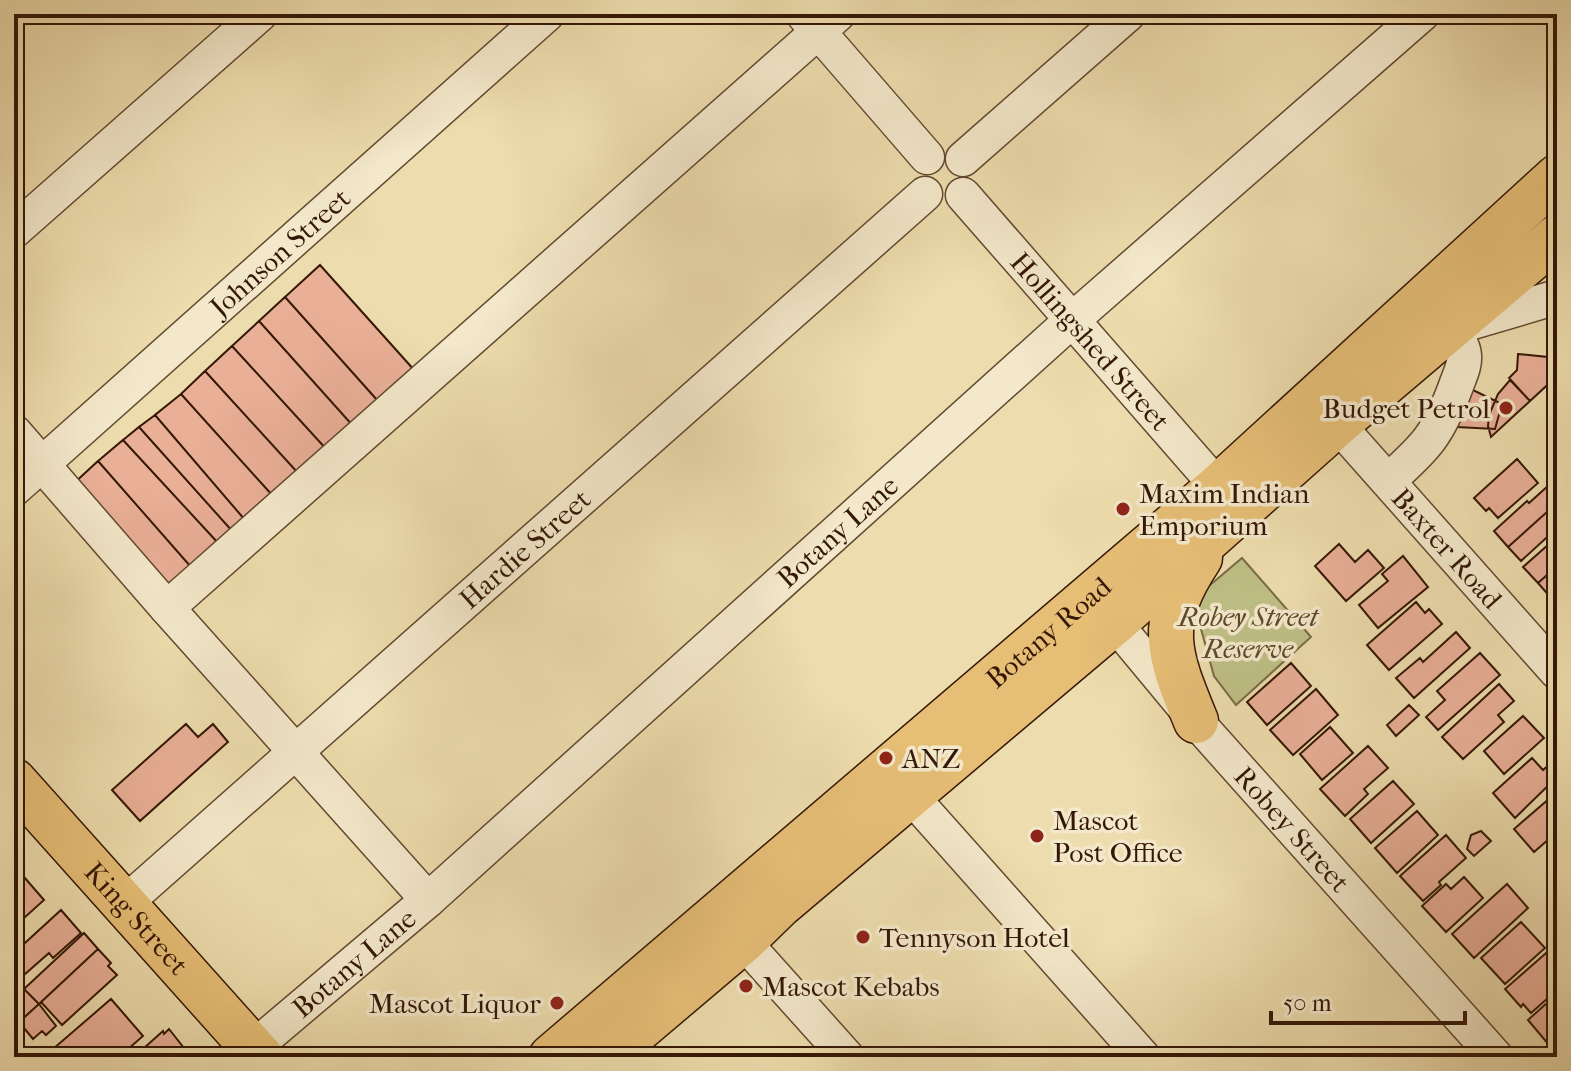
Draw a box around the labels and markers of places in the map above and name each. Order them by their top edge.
place label: Budget Petrol [1322,392,1490,425]
marker: Budget Petrol [1497,399,1515,417]
place label: Maxim Indian Emporium [1139,477,1310,542]
marker: Maxim Indian Emporium [1114,500,1132,518]
place label: ANZ [901,742,960,775]
marker: ANZ [877,749,895,767]
place label: Mascot Post Office [1053,804,1183,869]
marker: Mascot Post Office [1028,827,1046,845]
place label: Tennyson Hotel [879,921,1070,954]
marker: Tennyson Hotel [854,928,872,946]
place label: Mascot Kebabs [762,970,940,1003]
marker: Mascot Kebabs [737,977,755,995]
place label: Mascot Liquor [369,987,541,1020]
marker: Mascot Liquor [548,994,566,1012]

